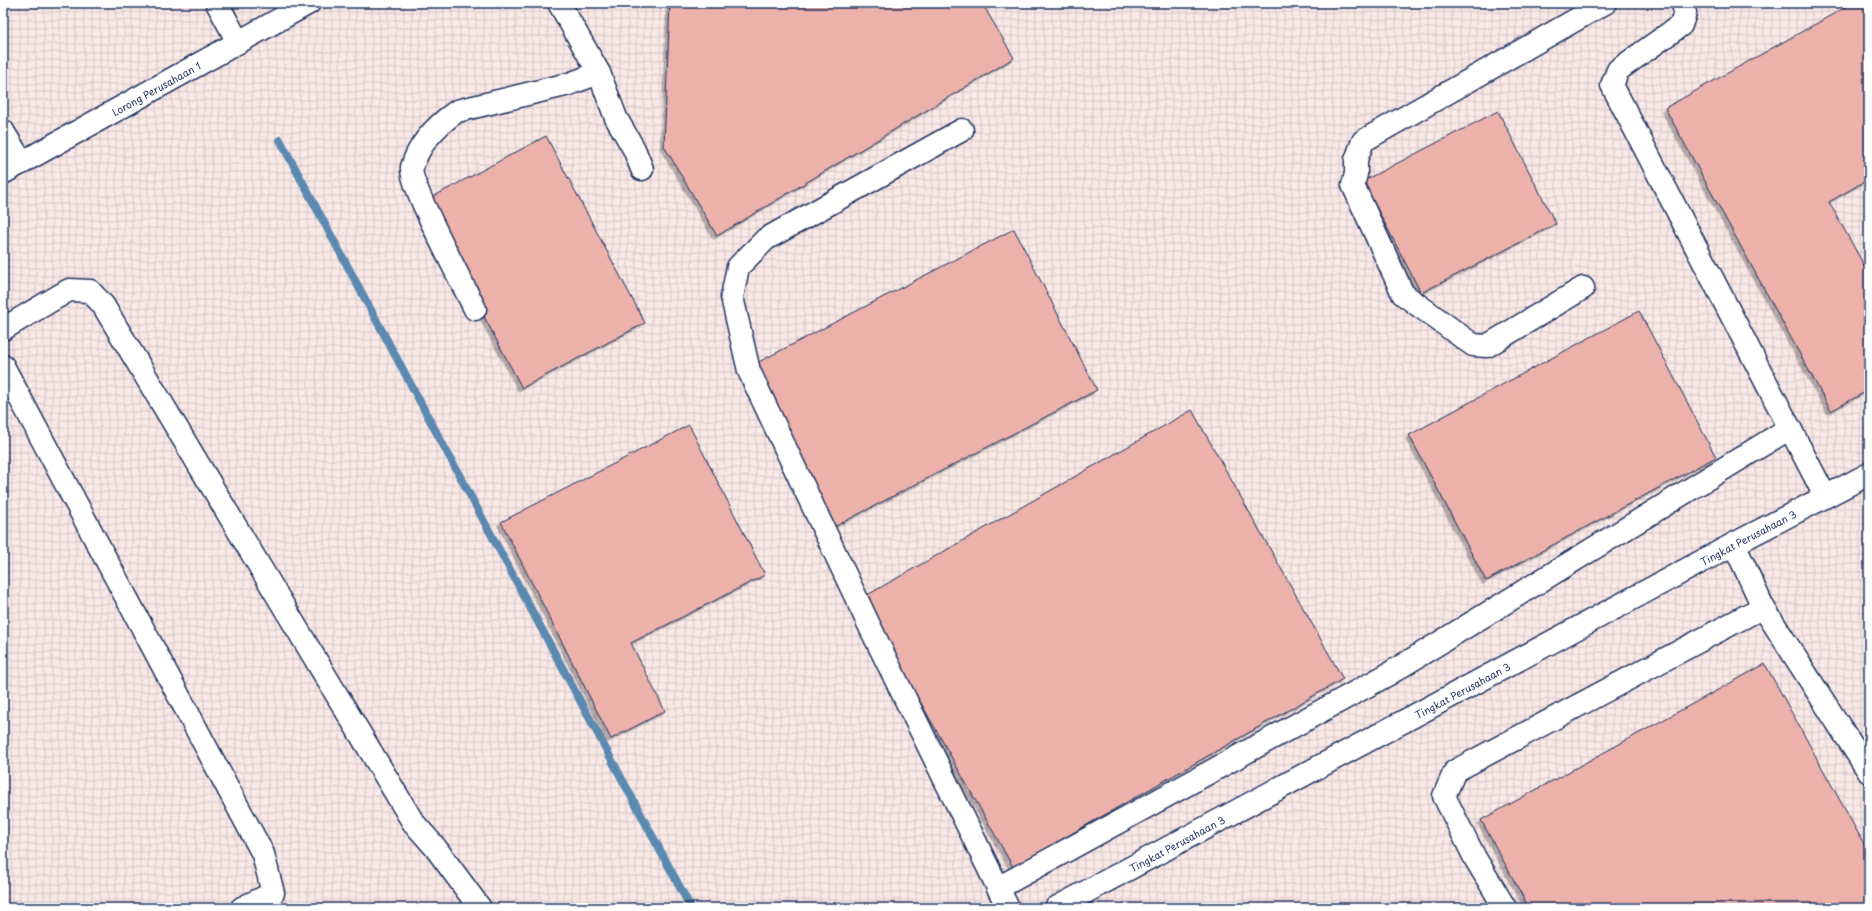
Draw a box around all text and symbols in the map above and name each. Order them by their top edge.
street label: Lorong Perusahaan 1 [109,57,203,119]
street label: Tingkat Perusahaan 3 [1697,506,1798,568]
street label: Tingkat Perusahaan 3 [1412,658,1513,722]
street label: Tingkat Perusahaan 3 [1126,811,1227,875]

